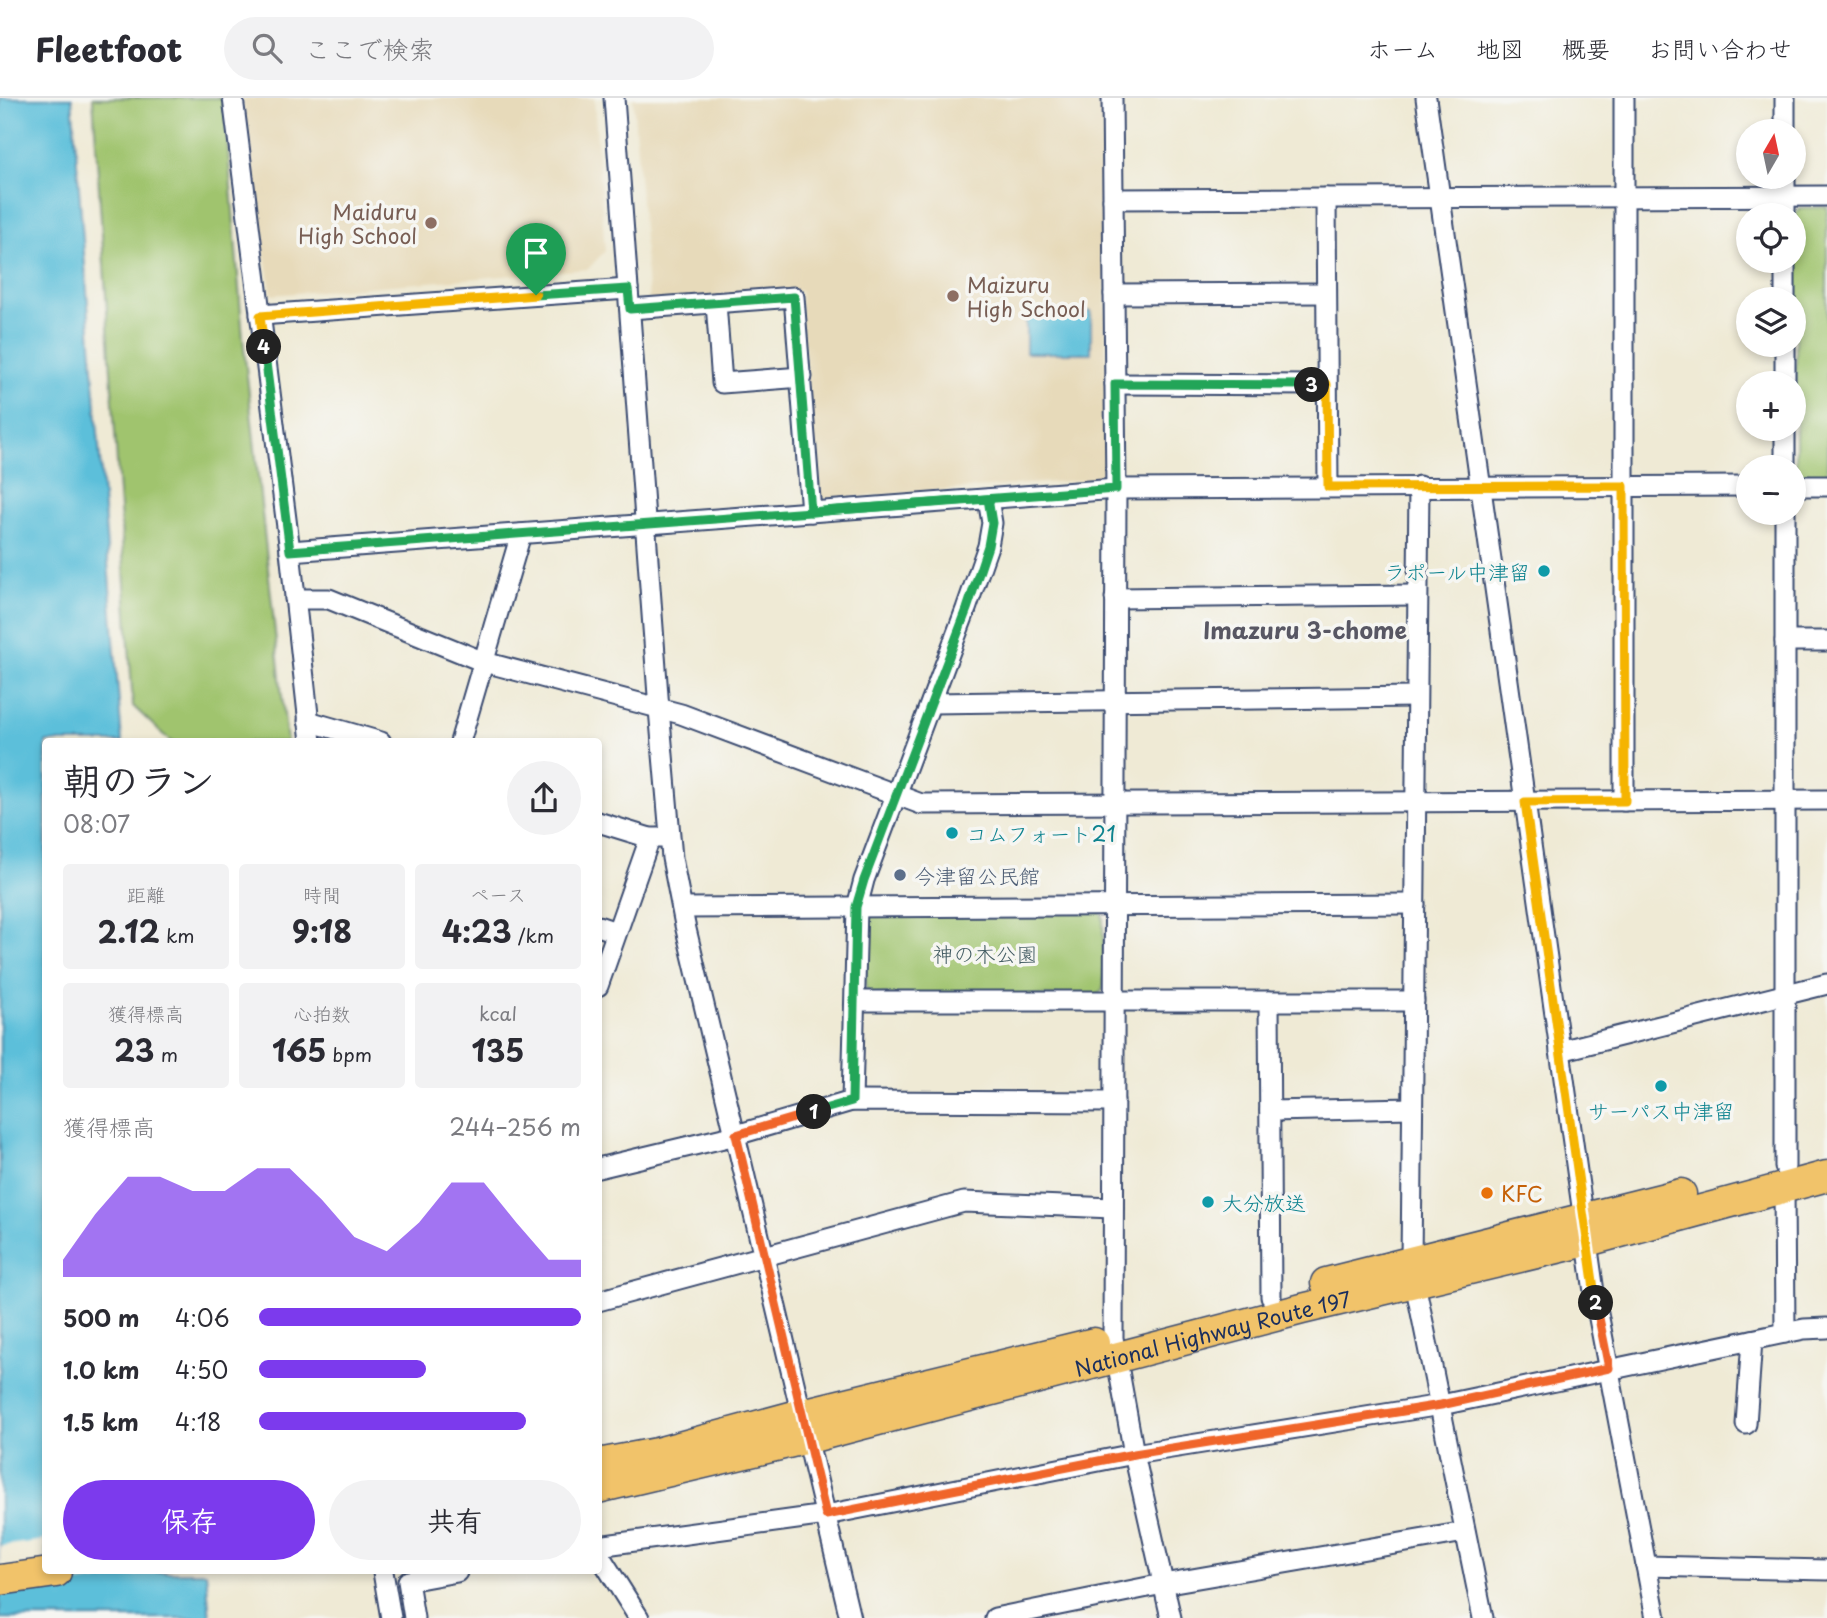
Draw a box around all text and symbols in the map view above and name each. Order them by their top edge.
search box [224,17,714,80]
text: Fleetfoot [35,23,182,73]
icon: search [248,29,286,67]
text: ここで検索 [304,29,434,68]
text: ホーム [1367,30,1438,66]
text: 地図 [1476,30,1524,66]
text: 概要 [1562,30,1610,66]
text: お問い合わせ [1648,30,1792,66]
north arrow [1736,119,1806,189]
map controls [1736,119,1806,525]
place label: Maiduru High School [298,195,417,251]
button: locate [1736,203,1806,273]
marker: Maiduru High School [423,215,439,231]
pin [506,223,566,295]
icon: arrive [517,234,555,272]
place label: Maizuru High School [967,268,1086,324]
button: layers [1736,287,1806,357]
marker: Maizuru High School [945,288,961,304]
pin: 4 [246,330,282,364]
text: 4 [257,332,270,360]
pin: 3 [1294,368,1330,402]
text: 3 [1305,370,1318,398]
button: + [1736,371,1806,441]
button: − [1736,455,1806,525]
place label: ラポール中津留 [1384,555,1530,587]
marker: ラポール中津留 [1536,563,1552,579]
district label: Imazuru 3-chome [1203,612,1407,647]
text: 朝のラン [63,751,215,808]
button: share [507,761,581,835]
text: 08:07 [63,806,130,841]
place label: コムフォート21 [966,817,1116,849]
marker: コムフォート21 [944,825,960,841]
place label: 今津留公民館 [914,859,1040,891]
marker: 今津留公民館 [892,867,908,883]
text: 距離 [127,880,165,908]
text: 時間 [303,880,341,908]
text: ペース [470,880,526,908]
text: 2.12 [98,908,160,953]
text: 9:18 [292,908,352,953]
text: 4:23 [442,908,512,953]
text: km [160,921,194,949]
text: /km [512,921,554,949]
park label: 神の木公園 [933,937,1038,969]
text: 獲得標高 [108,999,184,1027]
text: 心拍数 [293,999,351,1027]
text: kcal [479,999,517,1027]
text: 23 [114,1027,155,1072]
text: 165 [272,1027,326,1072]
text: 135 [472,1027,524,1072]
text: m [155,1040,178,1068]
text: bpm [326,1040,372,1068]
marker: サーパス中津留 [1653,1078,1669,1094]
pin: 1 [796,1094,832,1130]
place label: サーパス中津留 [1588,1094,1735,1126]
text: 1 [809,1097,818,1125]
text: 獲得標高 [63,1109,155,1144]
text: 244–256 m [449,1109,581,1144]
place label: KFC [1501,1177,1543,1209]
marker: KFC [1479,1185,1495,1201]
place label: 大分放送 [1222,1186,1306,1218]
marker: 大分放送 [1200,1194,1216,1210]
street label: National Highway Route 197 [1071,1282,1354,1384]
pin: 2 [1578,1286,1614,1320]
text: 2 [1589,1288,1602,1316]
text: 500 m [63,1300,140,1335]
text: 4:06 [175,1300,230,1335]
text: 1.0 km [63,1352,140,1387]
text: 4:50 [175,1352,228,1387]
text: 1.5 km [63,1404,139,1439]
text: 4:18 [175,1404,221,1439]
button: 保存 [63,1480,315,1560]
button: 共有 [329,1480,581,1560]

